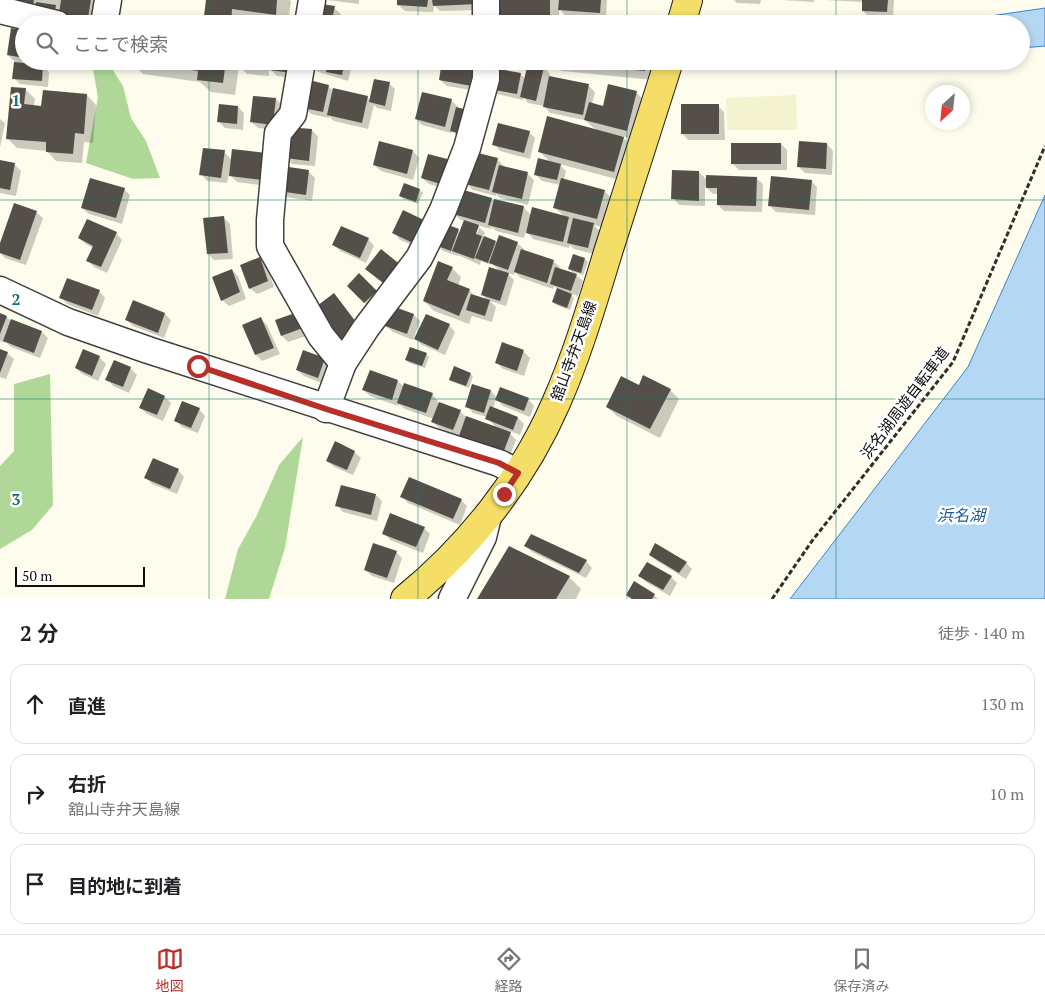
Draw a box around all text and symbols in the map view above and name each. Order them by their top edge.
search box [15,15,1030,70]
icon: search [33,29,61,57]
text: ここで検索 [73,31,168,56]
north arrow [925,85,970,130]
text: 1 [11,89,21,111]
text: 2 [11,288,21,310]
street label: 舘山寺弁天島線 [546,298,600,403]
street label: 浜名湖周遊自転車道 [856,342,953,462]
route start [187,355,210,378]
route end [493,483,516,506]
text: 3 [11,488,21,510]
water label: 浜名湖 [937,504,988,526]
scale bar [15,564,145,587]
text: 50 m [22,566,52,585]
text: 2 分 [20,619,59,647]
text: 徒歩 · 140 m [938,622,1025,644]
icon: ahead [21,690,49,718]
text: 直進 [68,693,106,718]
text: 130 m [981,693,1024,715]
text: 右折 [68,771,106,796]
icon: right [21,780,49,808]
text: 10 m [989,783,1024,805]
text: 舘山寺弁天島線 [68,798,180,820]
icon: arrive [21,870,49,898]
text: 目的地に到着 [68,873,182,898]
tab: 地図 [156,945,184,995]
tab: 経路 [495,945,523,995]
tab: 保存済み [834,945,890,995]

